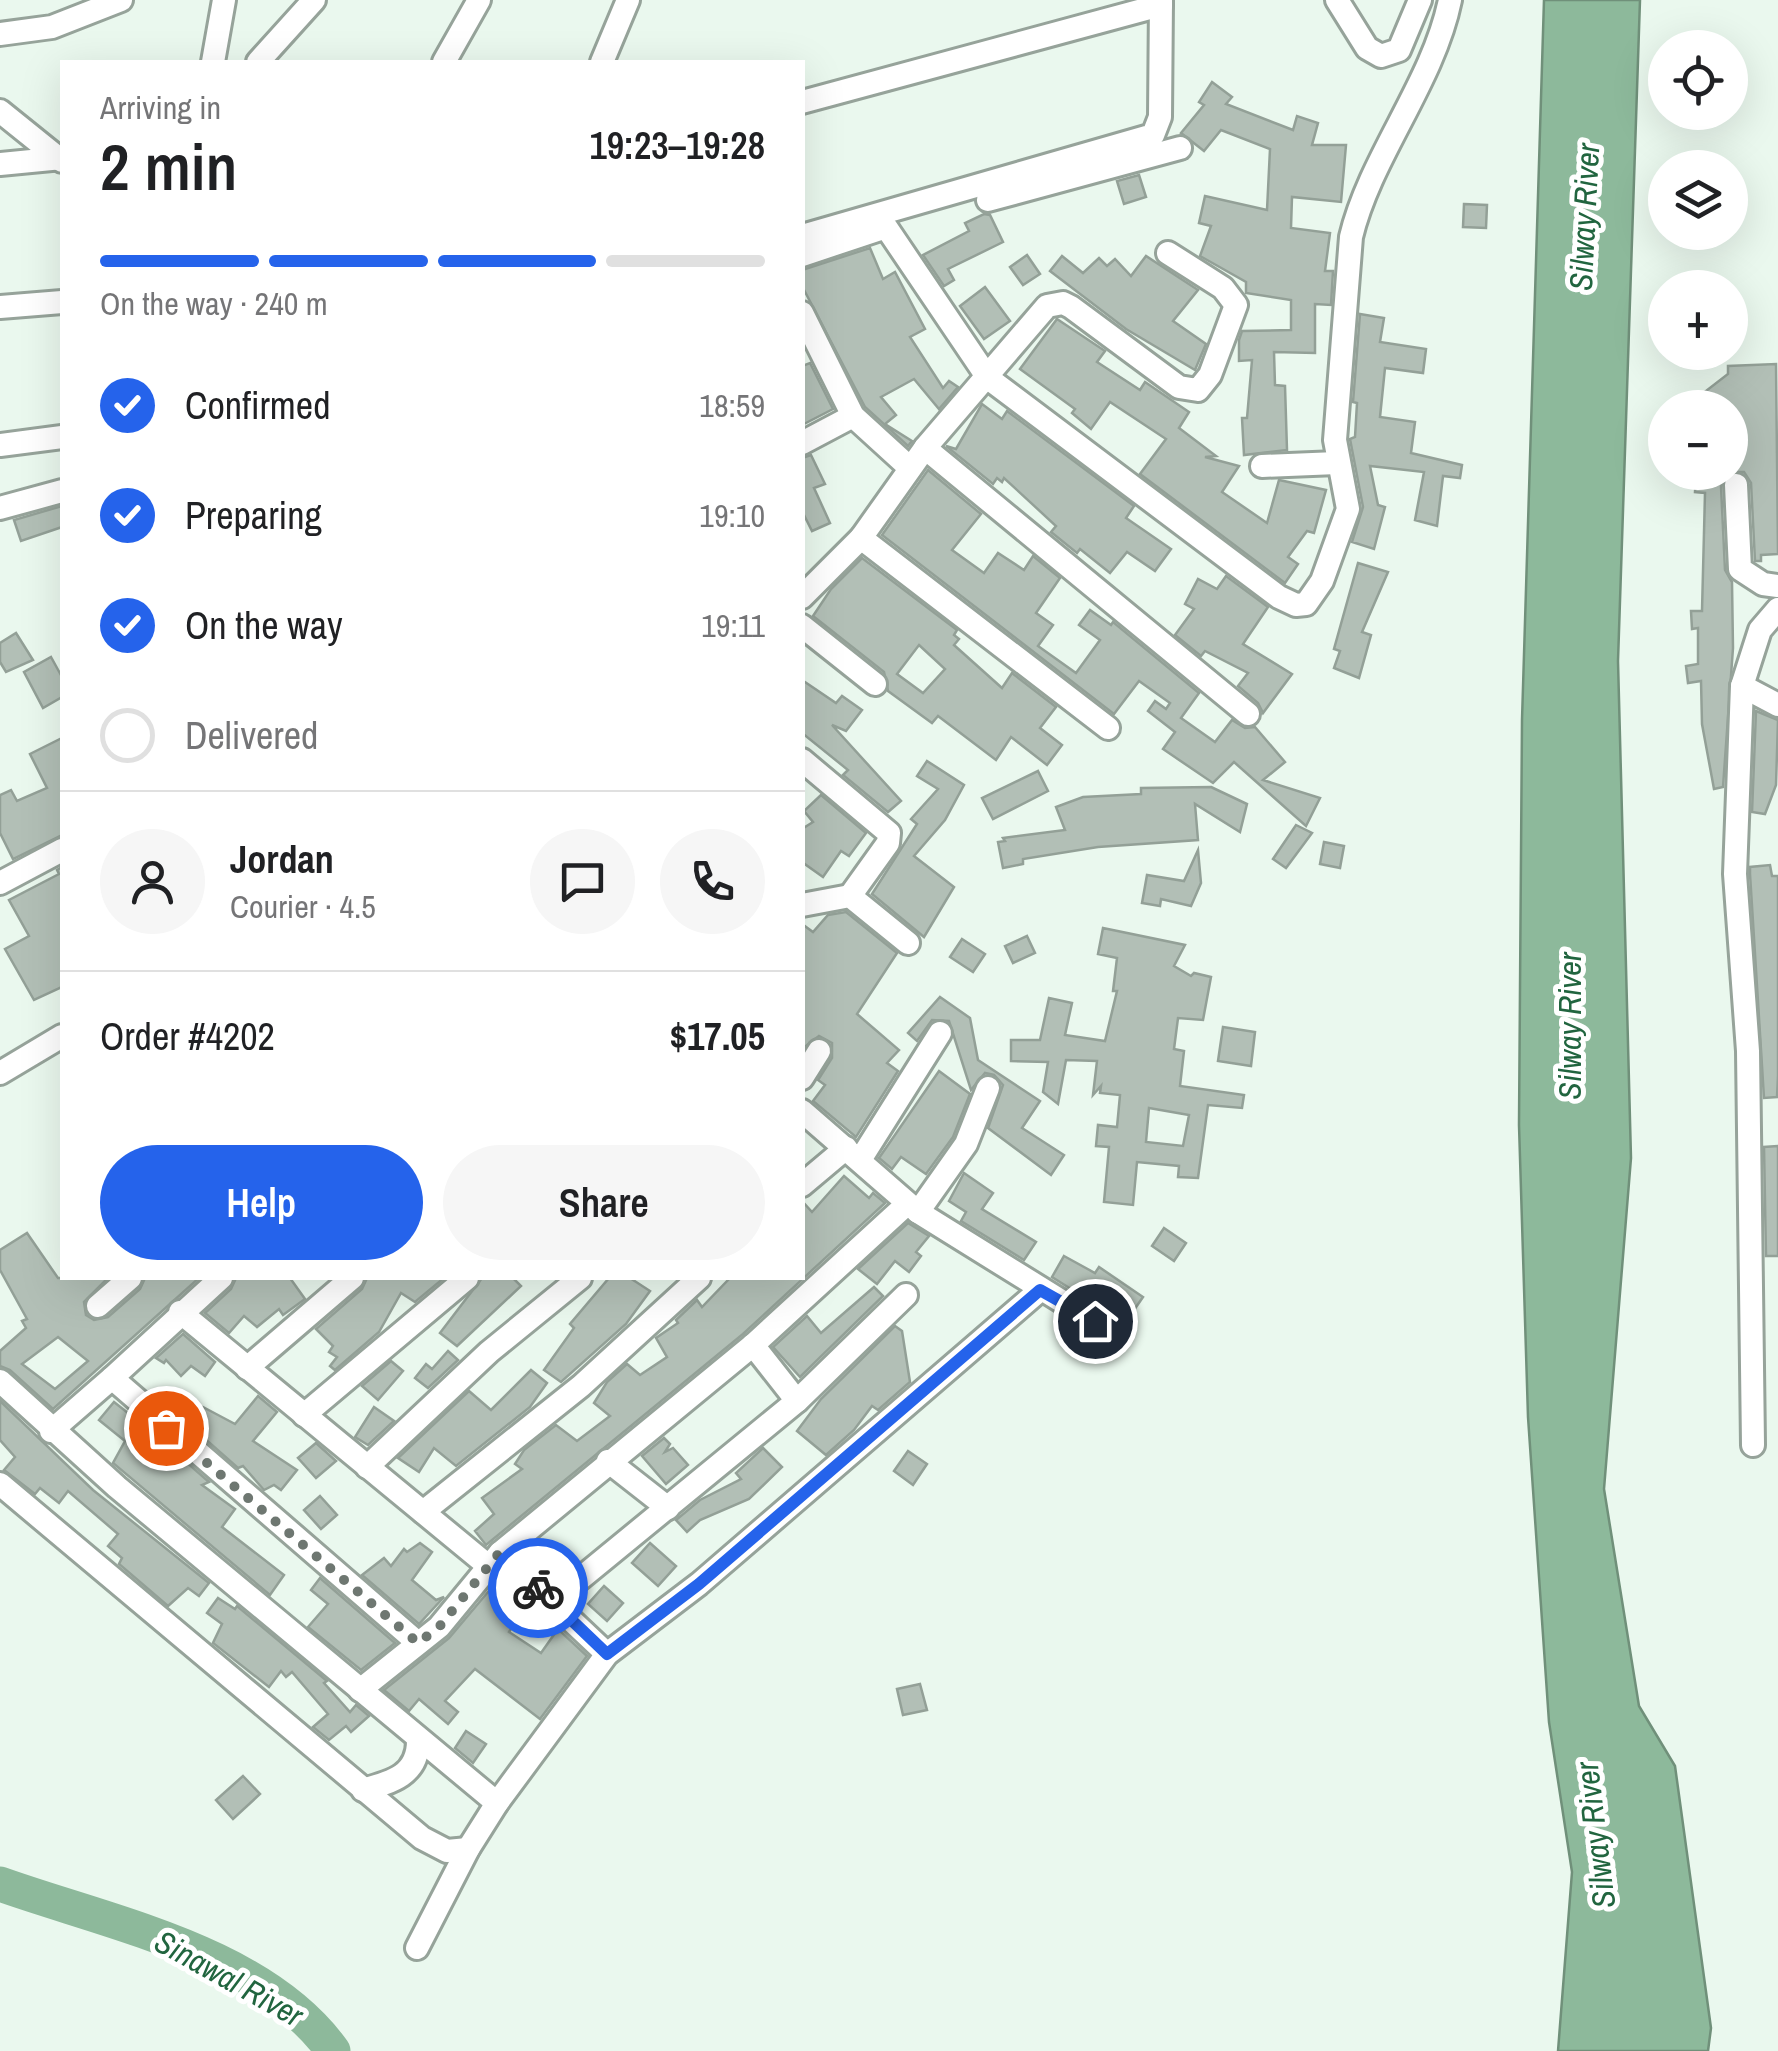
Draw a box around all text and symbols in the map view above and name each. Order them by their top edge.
map controls [1648,30,1748,490]
button: locate [1648,30,1748,130]
text: Arriving in [100,86,221,129]
text: 19:23–19:28 [589,120,765,171]
text: 2 min [100,123,237,210]
water label: Silway River [1559,141,1609,292]
button: layers [1648,150,1748,250]
button: + [1648,270,1748,370]
text: On the way · 240 m [100,282,328,325]
icon: check [100,378,155,433]
text: Confirmed [185,380,330,431]
text: 18:59 [699,384,765,427]
button: − [1648,390,1748,490]
icon: check [100,488,155,543]
text: Preparing [185,490,322,541]
text: 19:10 [699,494,765,537]
icon: check [100,598,155,653]
text: On the way [185,600,343,651]
text: 19:11 [701,604,765,647]
text: Delivered [185,710,318,761]
button: person [100,829,205,934]
button: chat [530,829,635,934]
button: phone [660,829,765,934]
text: Jordan [230,834,334,885]
text: Courier · 4.5 [230,885,376,928]
water label: Silway River [1548,951,1591,1100]
text: Order #4202 [100,1011,275,1062]
text: $17.05 [670,1011,765,1062]
button: Help [100,1145,423,1260]
button: Share [443,1145,765,1260]
pin [1053,1279,1138,1364]
icon: home [1068,1294,1123,1349]
pin [124,1386,209,1471]
icon: bag [139,1401,194,1456]
courier [488,1538,588,1638]
icon: bike [511,1561,566,1616]
water label: Silway River [1565,1758,1625,1911]
water label: Sinawal River [147,1920,312,2037]

